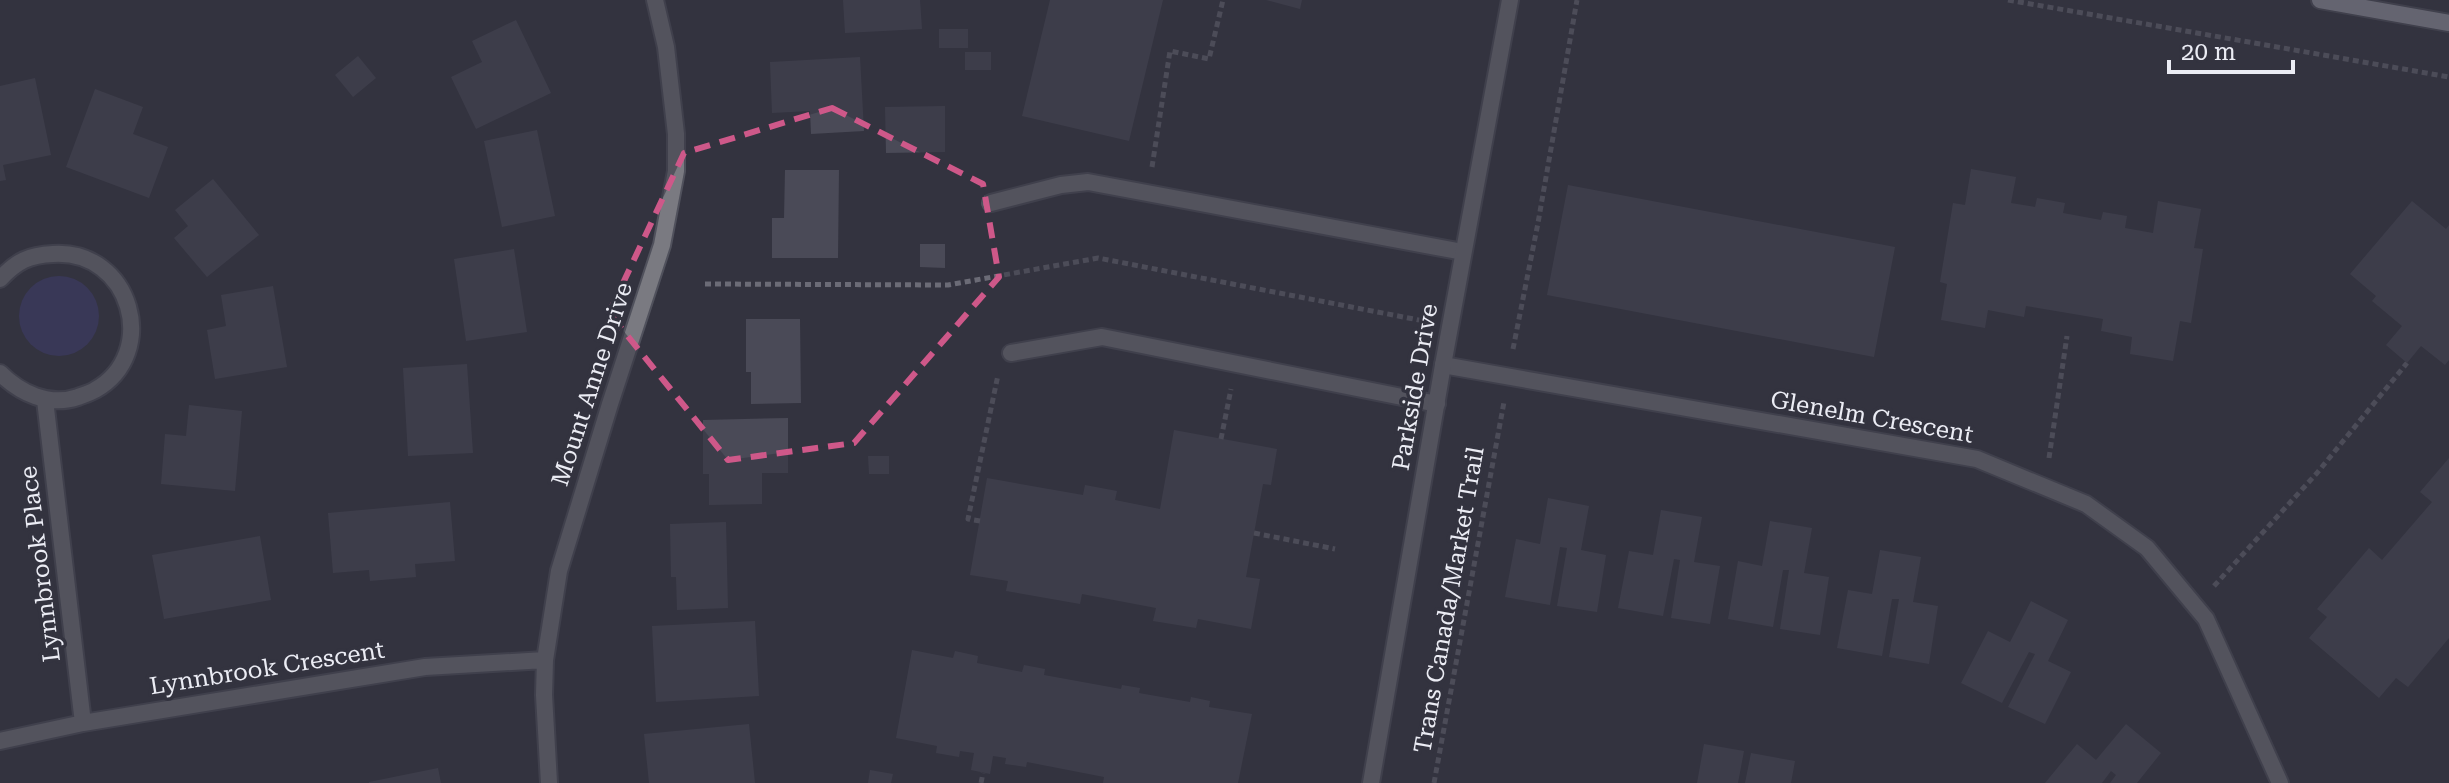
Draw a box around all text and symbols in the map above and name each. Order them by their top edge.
scale bar [2169,24,2293,74]
text: 20 m [2181,38,2236,66]
street label: Mount Anne Drive [546,279,638,489]
street label: Parkside Drive [1387,301,1443,473]
street label: Glenelm Crescent [1768,385,1976,449]
street label: Trans Canada/Market Trail [1408,445,1490,755]
street label: Lynnbrook Place [14,464,66,664]
street label: Lynnbrook Crescent [147,636,387,700]

